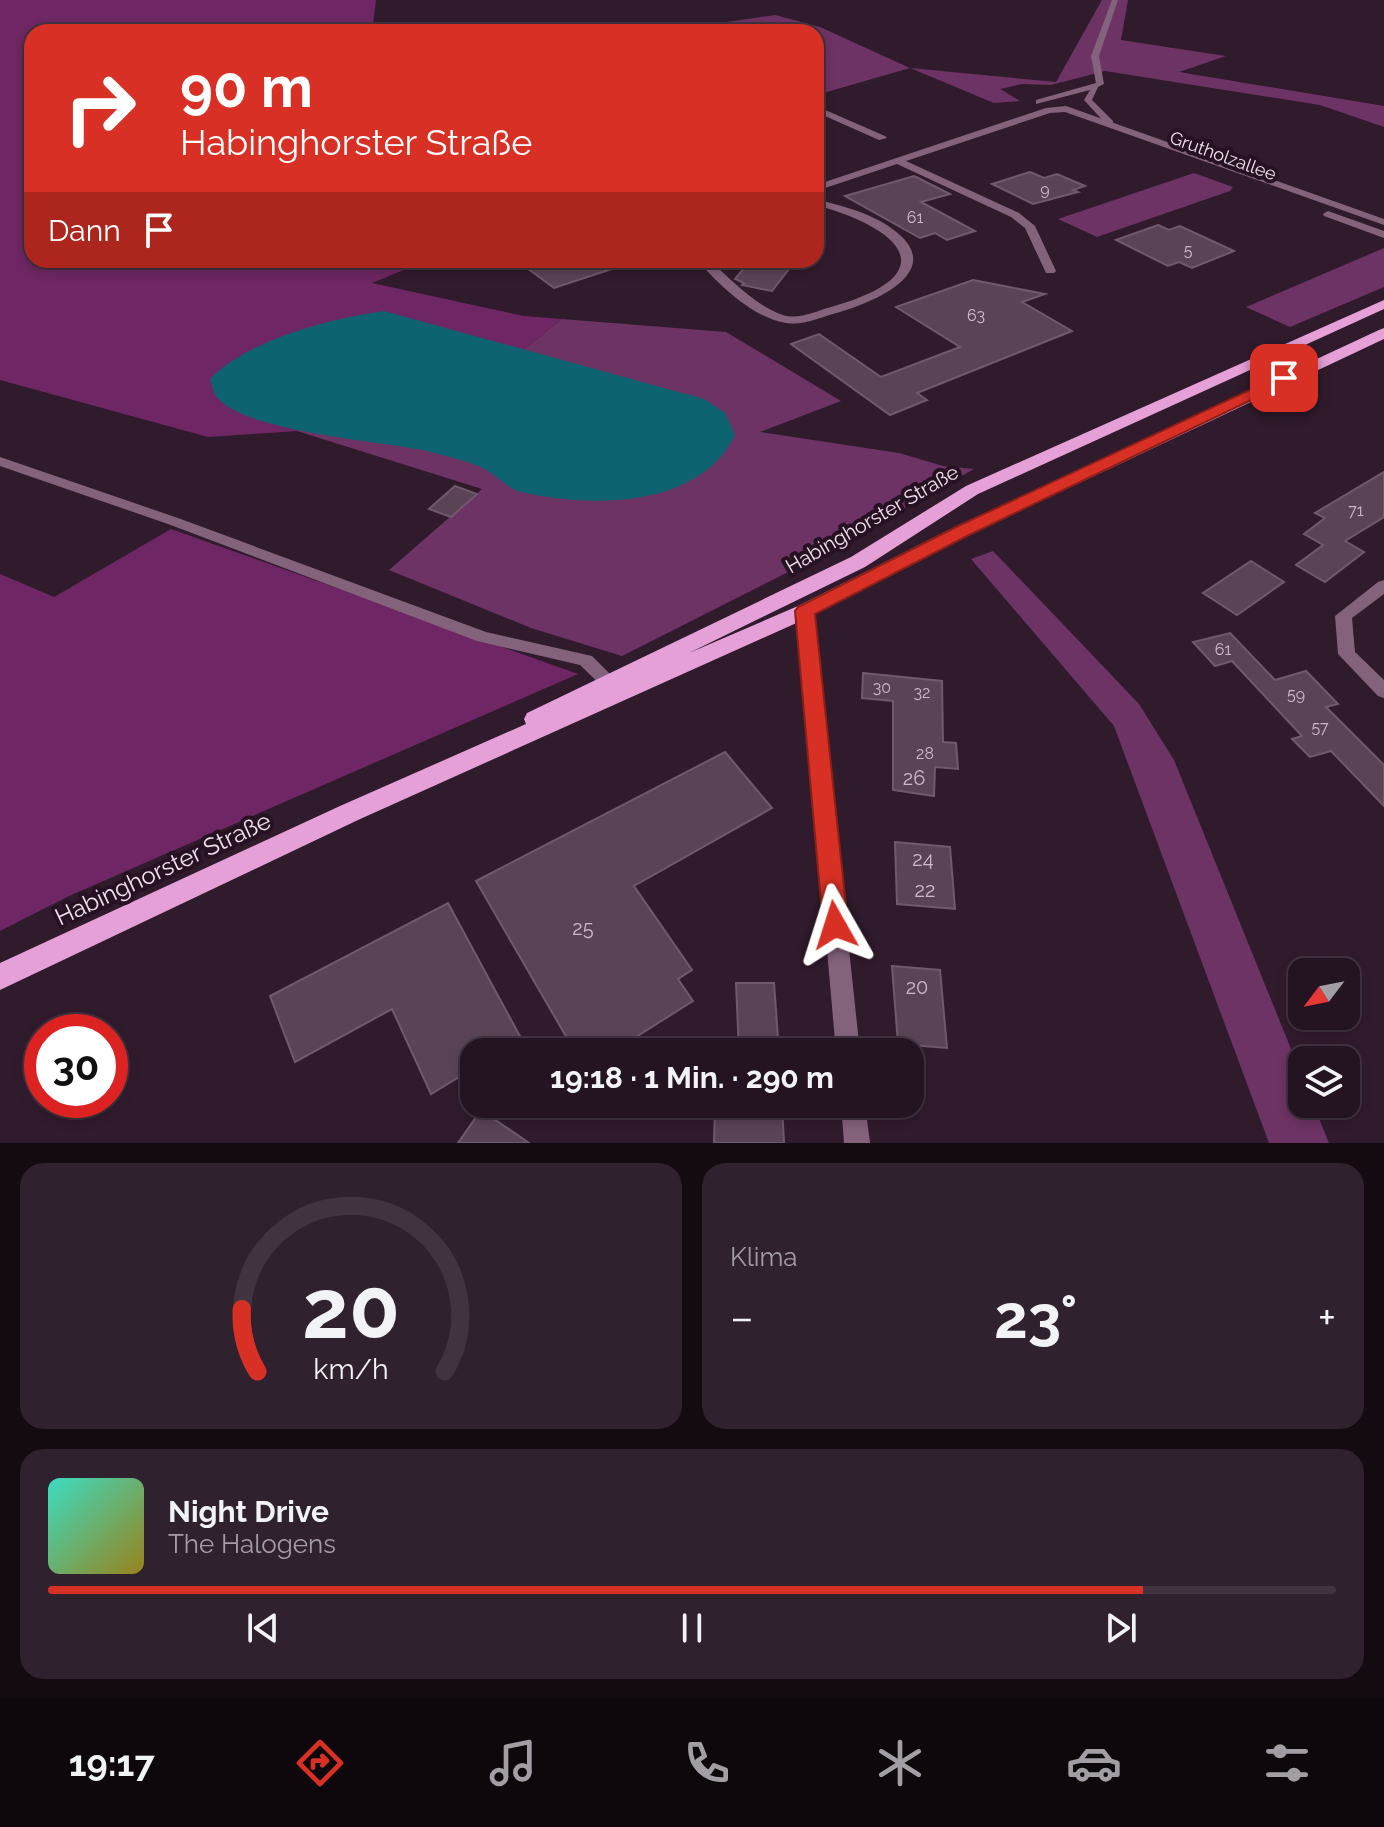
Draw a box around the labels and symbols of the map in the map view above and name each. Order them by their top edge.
street label: Grutholzallee [1167,127,1280,185]
house number: 9 [1040,180,1050,199]
house number: 61 [907,208,923,227]
house number: 5 [1184,241,1193,260]
house number: 63 [967,306,985,325]
pin [1250,344,1318,412]
street label: Habinghorster Straße [781,460,963,578]
house number: 71 [1348,501,1364,520]
house number: 61 [1215,640,1231,659]
house number: 30 [873,678,891,697]
house number: 32 [914,683,930,702]
house number: 59 [1287,685,1305,704]
house number: 57 [1311,718,1329,737]
house number: 28 [916,744,934,763]
house number: 26 [903,766,925,790]
street label: Habinghorster Straße [50,806,275,931]
house number: 24 [912,847,934,871]
house number: 22 [915,878,935,902]
position arrow [793,883,877,967]
house number: 25 [572,916,594,940]
north arrow [1288,958,1360,1030]
house number: 20 [906,975,928,999]
speed limit sign: 30 [24,1014,128,1118]

